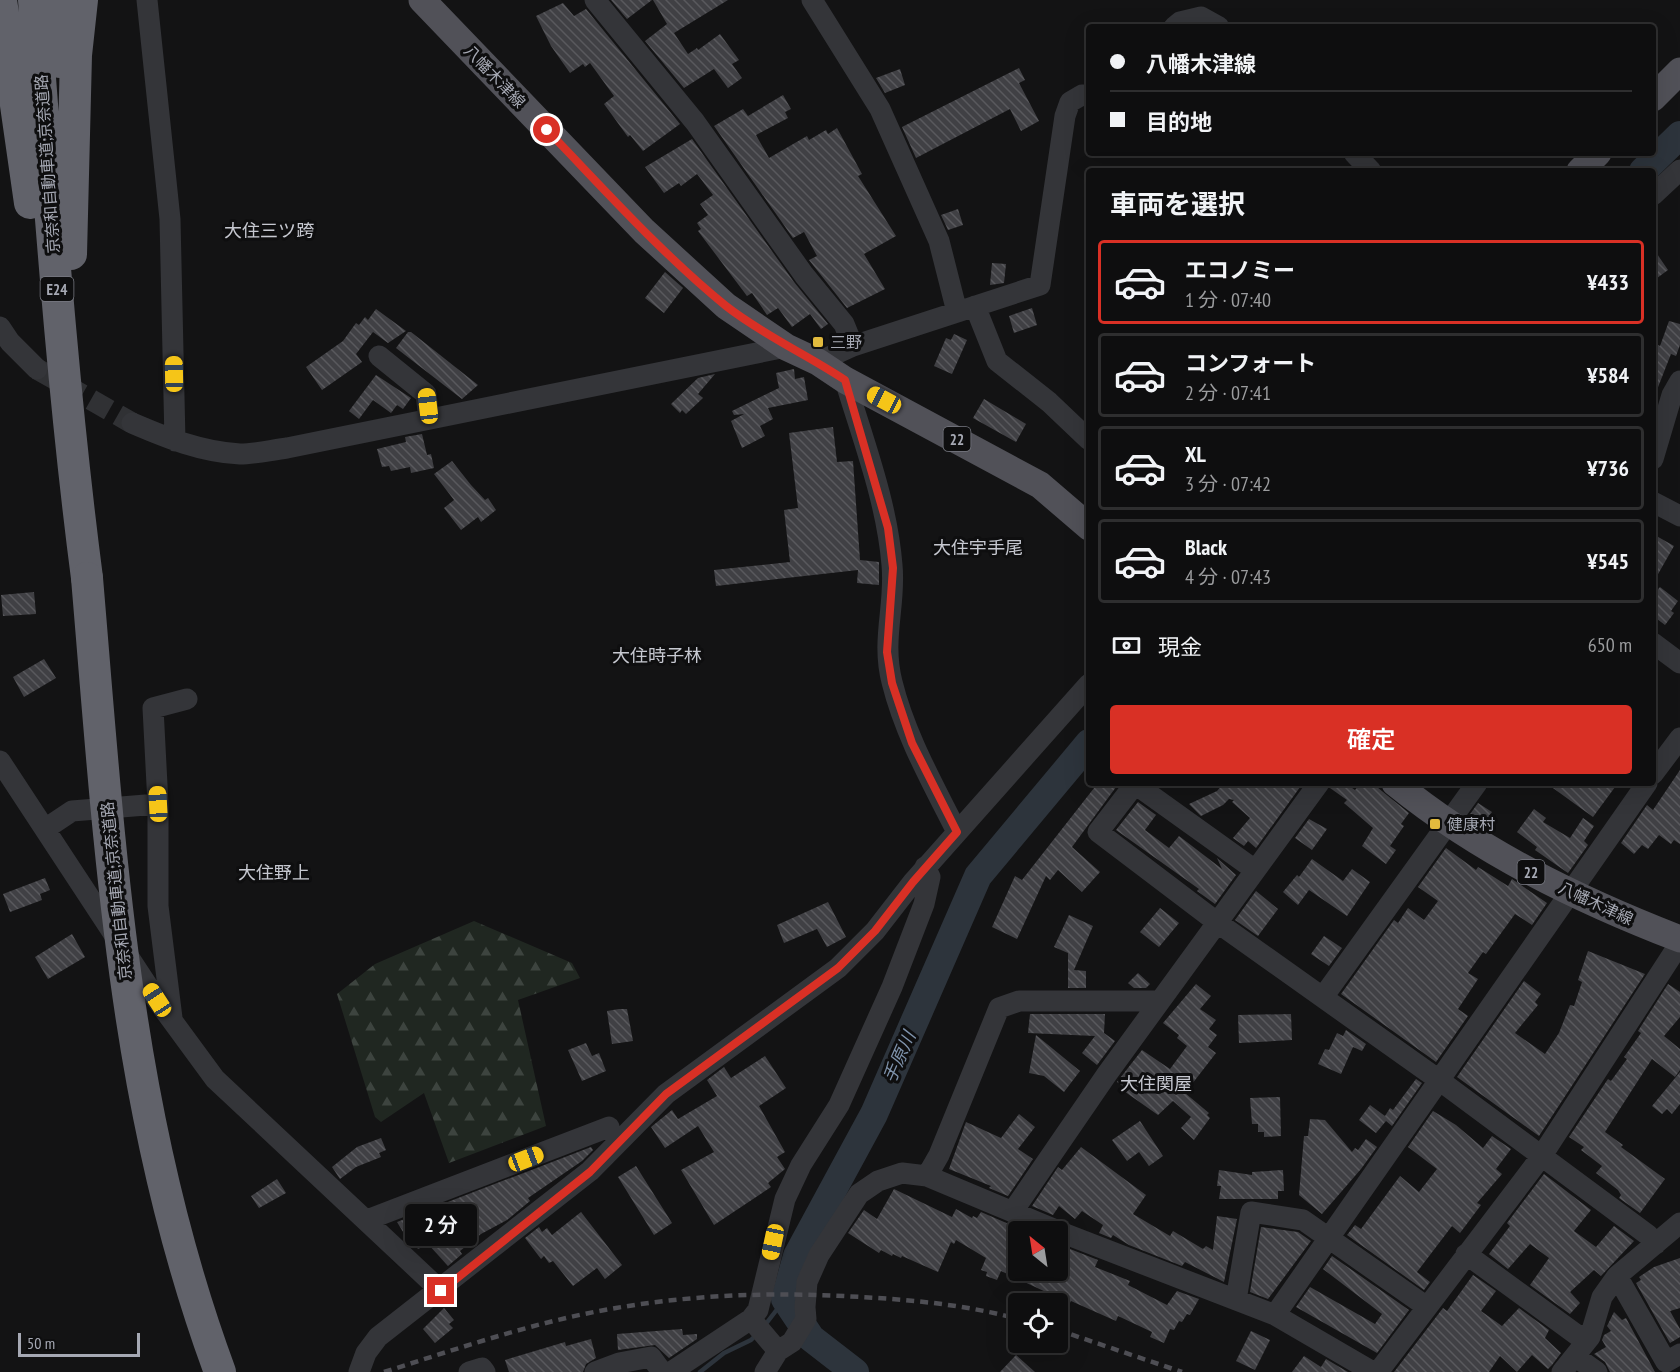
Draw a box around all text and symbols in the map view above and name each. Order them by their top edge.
street label: 八幡木津線 [460,40,530,112]
text: 八幡木津線 [1146,50,1256,78]
street label: 京奈和自動車道;京奈道路 [31,74,63,254]
text: 目的地 [1146,108,1212,136]
route start [533,116,560,143]
text: 車両を選択 [1110,187,1245,221]
district label: 大住三ツ跨 [224,219,314,242]
icon: car [1113,255,1167,309]
text: エコノミー [1185,256,1295,284]
text: ¥433 [1587,268,1629,296]
road number: E24 [40,277,74,301]
text: 1 分 · 07:40 [1185,287,1271,313]
place label: 三野 [830,332,862,352]
marker: 三野 [811,335,825,349]
icon: car [1113,348,1167,402]
text: コンフォート [1185,349,1316,377]
car [165,356,183,392]
text: ¥584 [1587,361,1629,389]
text: 2 分 · 07:41 [1185,380,1271,406]
car [864,384,904,416]
car [417,387,439,425]
road number: 22 [944,427,970,451]
text: XL [1185,440,1206,468]
icon: car [1113,441,1167,495]
text: ¥736 [1587,454,1629,482]
text: 3 分 · 07:42 [1185,471,1271,497]
text: Black [1185,533,1227,561]
icon: car [1113,534,1167,588]
district label: 大住宇手尾 [933,536,1023,559]
text: ¥545 [1587,547,1629,575]
text: 4 分 · 07:43 [1185,564,1271,590]
icon: cash [1110,629,1143,662]
text: 650 m [1588,632,1632,658]
text: 現金 [1158,633,1202,661]
district label: 大住時子林 [612,644,702,667]
button: 確定 [1110,705,1632,774]
car [148,786,168,822]
street label: 京奈和自動車道;京奈道路 [97,801,135,981]
place label: 健康村 [1447,814,1495,834]
marker: 健康村 [1428,817,1442,831]
road number: 22 [1518,860,1544,884]
district label: 大住野上 [238,861,310,884]
street label: 八幡木津線 [1556,877,1636,929]
car [140,980,174,1020]
water label: 手原川 [878,1026,921,1086]
district label: 大住関屋 [1120,1072,1192,1095]
car [506,1144,546,1174]
callout: 2 分 [405,1204,477,1246]
text: 2 分 [424,1212,458,1238]
north arrow [1008,1221,1068,1281]
map controls [1008,1221,1068,1353]
car [760,1223,786,1261]
route end [427,1277,454,1304]
button: locate [1008,1293,1068,1353]
scale bar [18,1330,140,1358]
text: 50 m [27,1333,55,1353]

